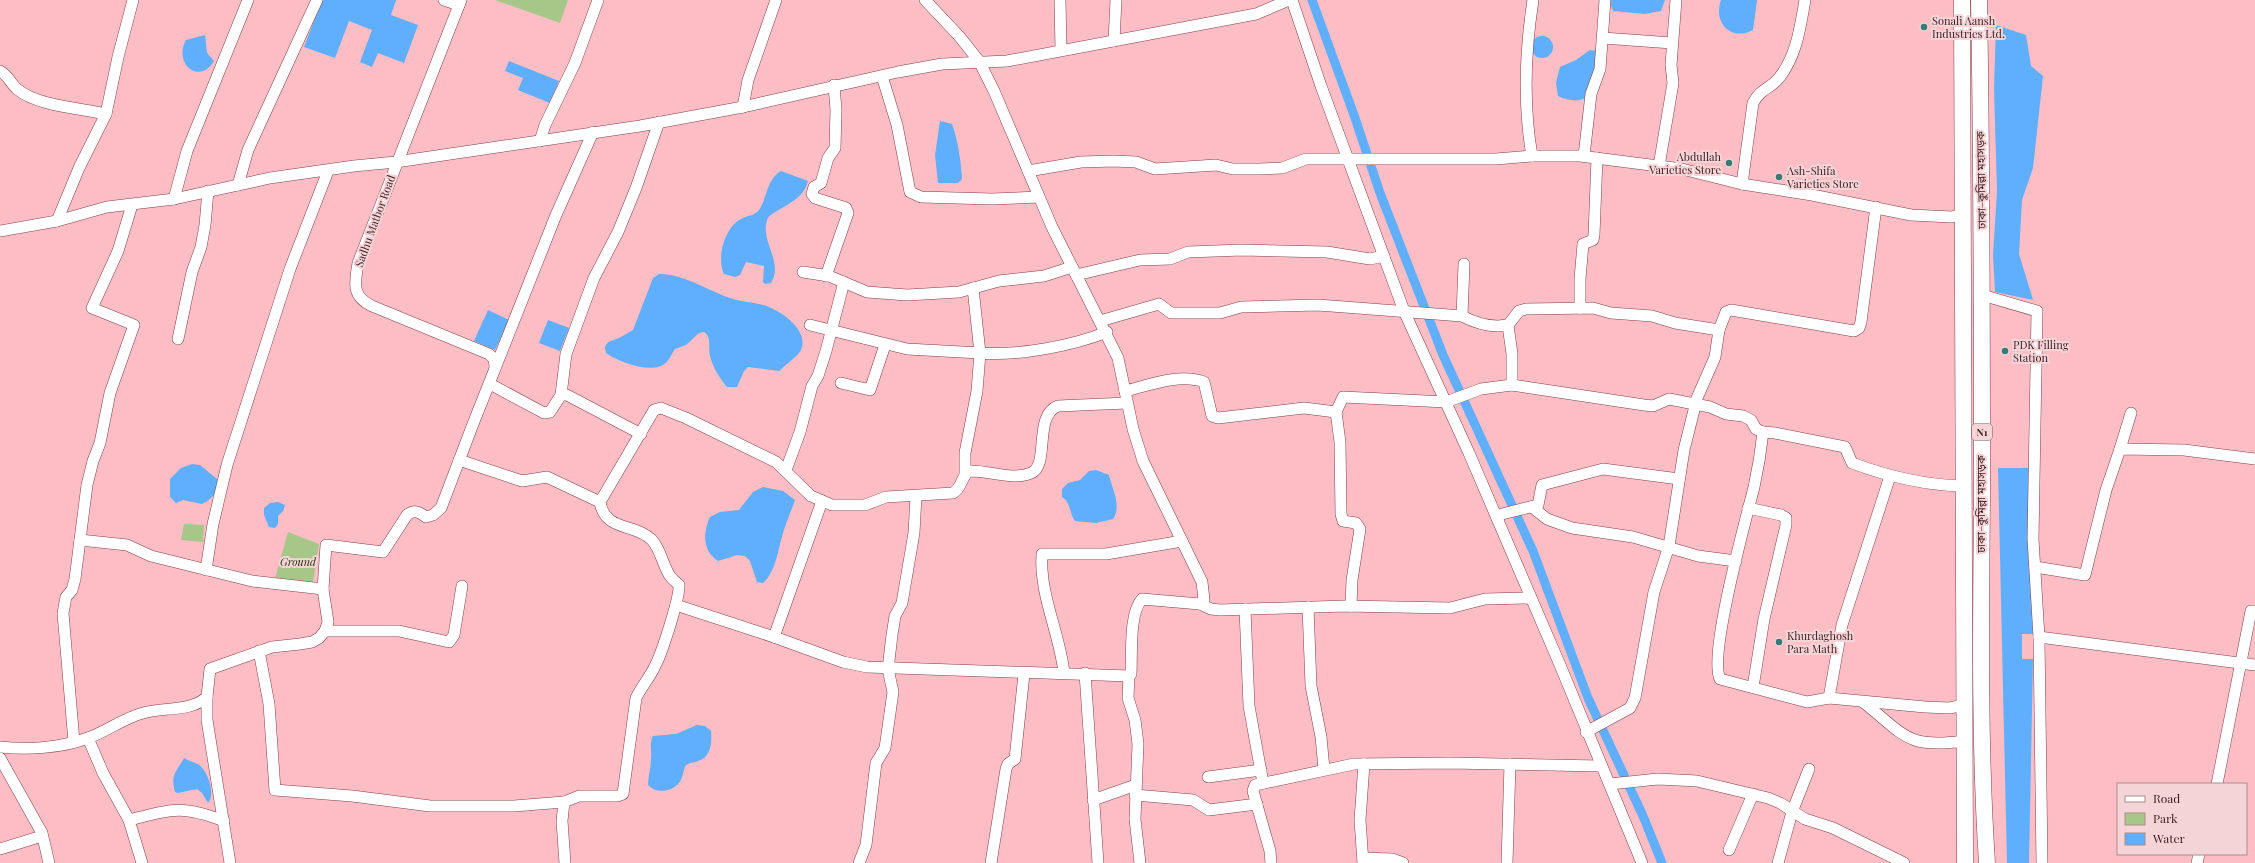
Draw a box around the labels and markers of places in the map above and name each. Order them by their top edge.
place label: Sonali Aansh Industries Ltd. [1932,13,2005,41]
marker: Sonali Aansh Industries Ltd. [1919,22,1929,32]
place label: Abdullah Varieties Store [1648,149,1722,177]
marker: Abdullah Varieties Store [1724,158,1734,168]
place label: Ash-Shifa Varieties Store [1786,163,1859,191]
marker: Ash-Shifa Varieties Store [1774,172,1784,182]
place label: PDK Filling Station [2013,337,2069,365]
marker: PDK Filling Station [2000,346,2010,356]
place label: Khurdaghosh Para Math [1787,628,1854,656]
marker: Khurdaghosh Para Math [1774,637,1784,647]

